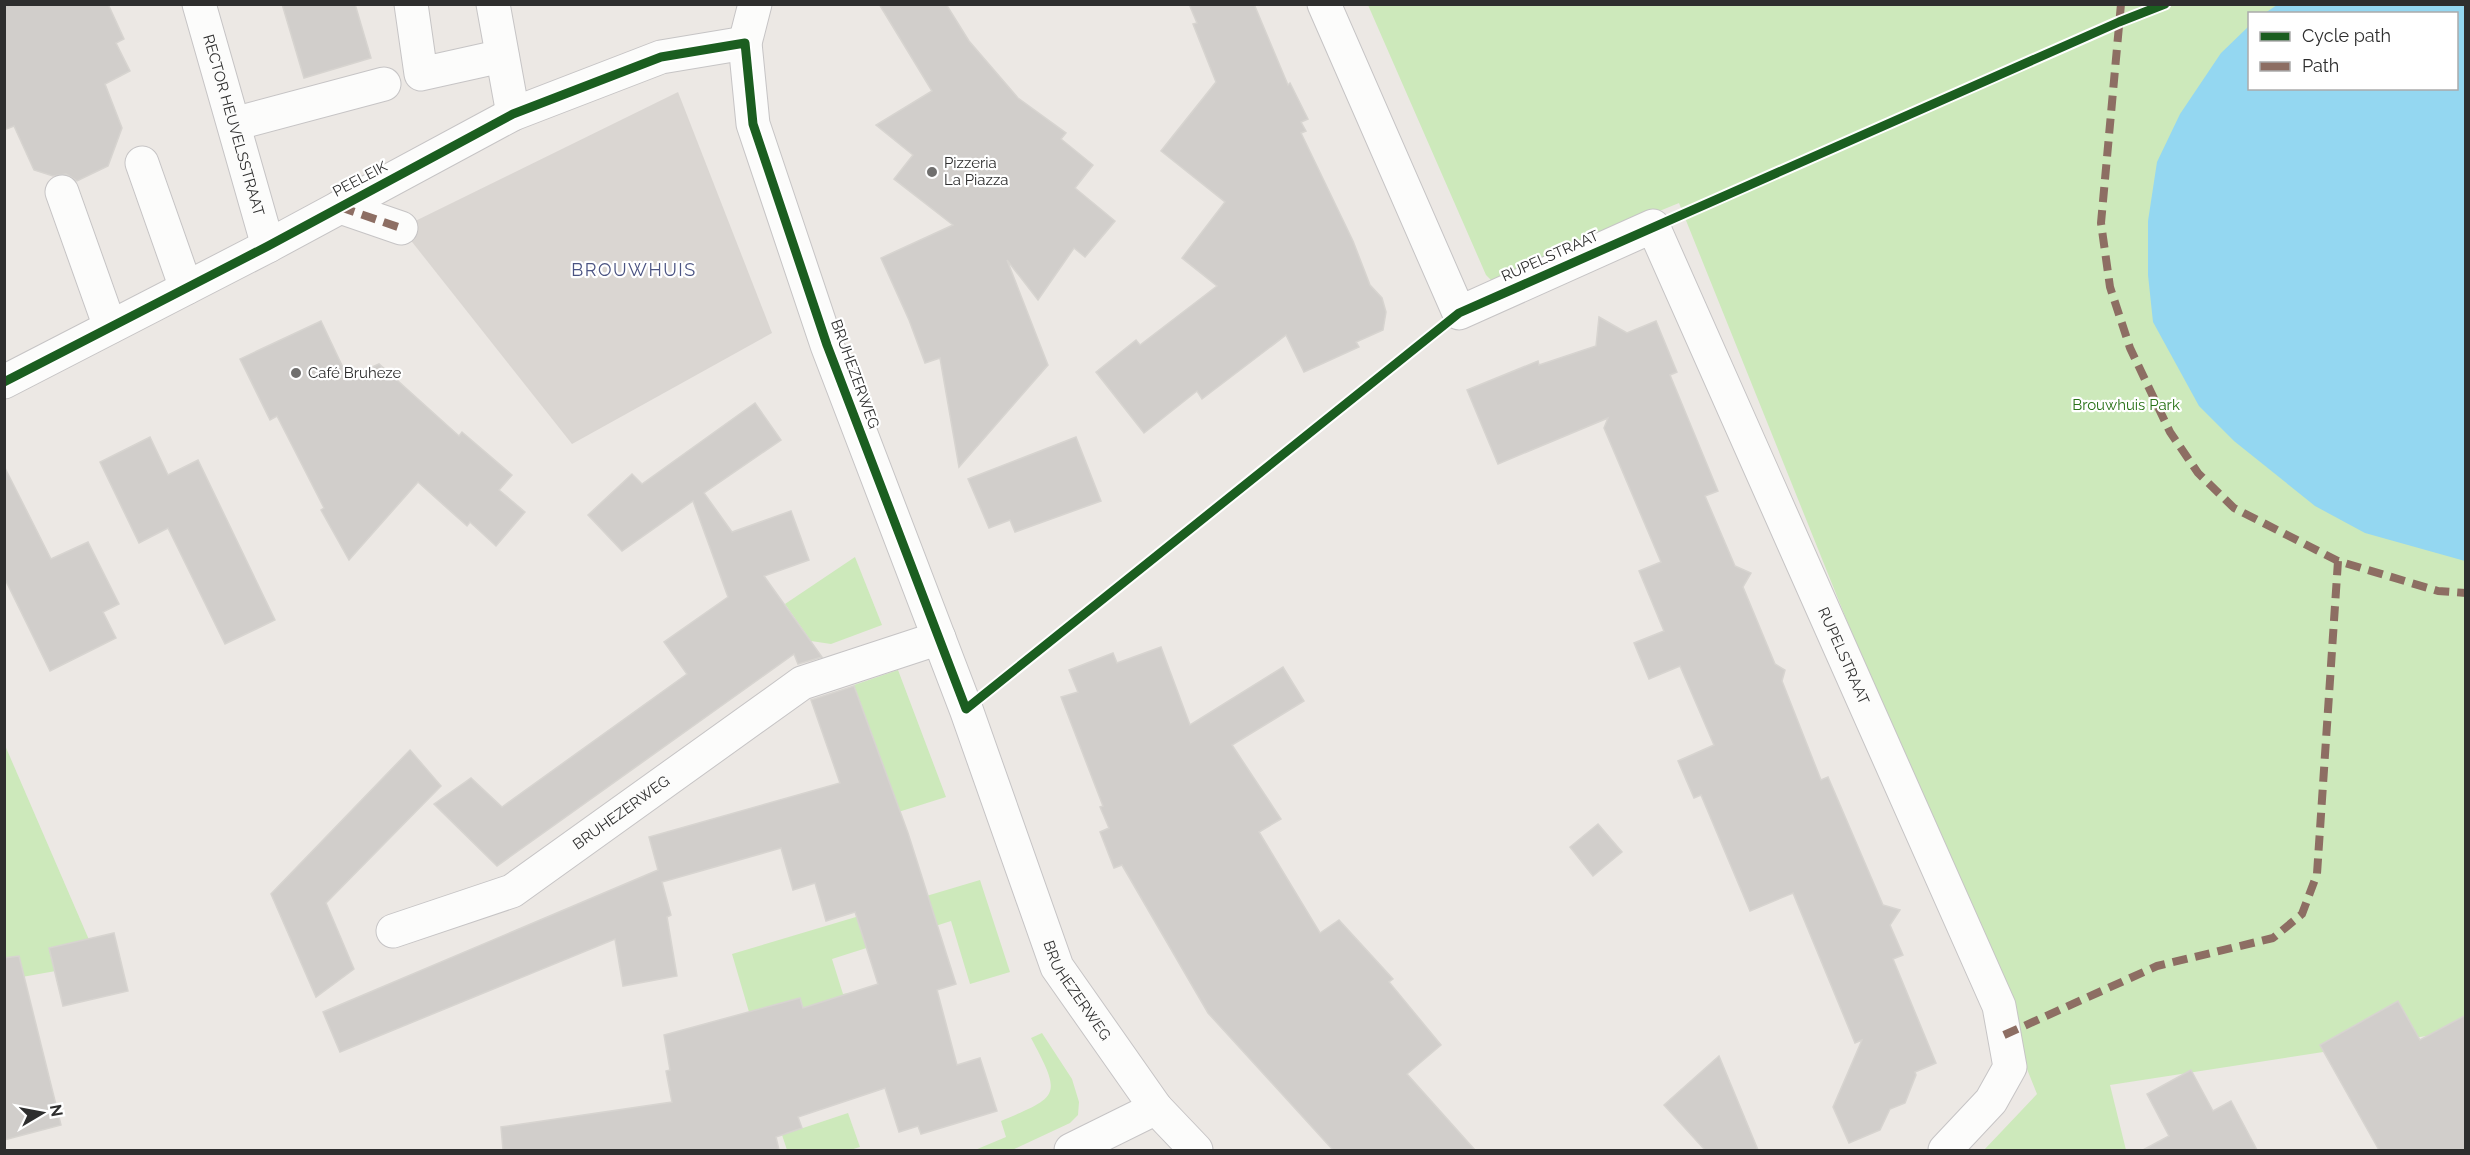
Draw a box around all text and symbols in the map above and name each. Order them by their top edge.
legend [2248,12,2458,90]
text: Cycle path [2302,25,2391,46]
street label: RECTOR HEUVELSSTRAAT [199,32,268,218]
text: Path [2302,55,2339,76]
place label: Pizzeria La Piazza [944,154,1008,189]
street label: PEELEIK [330,157,391,201]
marker: Pizzeria La Piazza [925,165,939,179]
street label: RUPELSTRAAT [1498,226,1602,286]
district label: BROUWHUIS [571,259,697,280]
street label: BRUHEZERWEG [827,317,883,431]
place label: Café Bruheze [308,364,402,382]
marker: Café Bruheze [289,366,303,380]
park label: Brouwhuis Park [2072,396,2180,414]
street label: RUPELSTRAAT [1814,604,1873,707]
street label: BRUHEZERWEG [569,772,673,853]
street label: BRUHEZERWEG [1039,938,1115,1044]
north arrow [12,1083,72,1143]
text: N [46,1103,67,1118]

